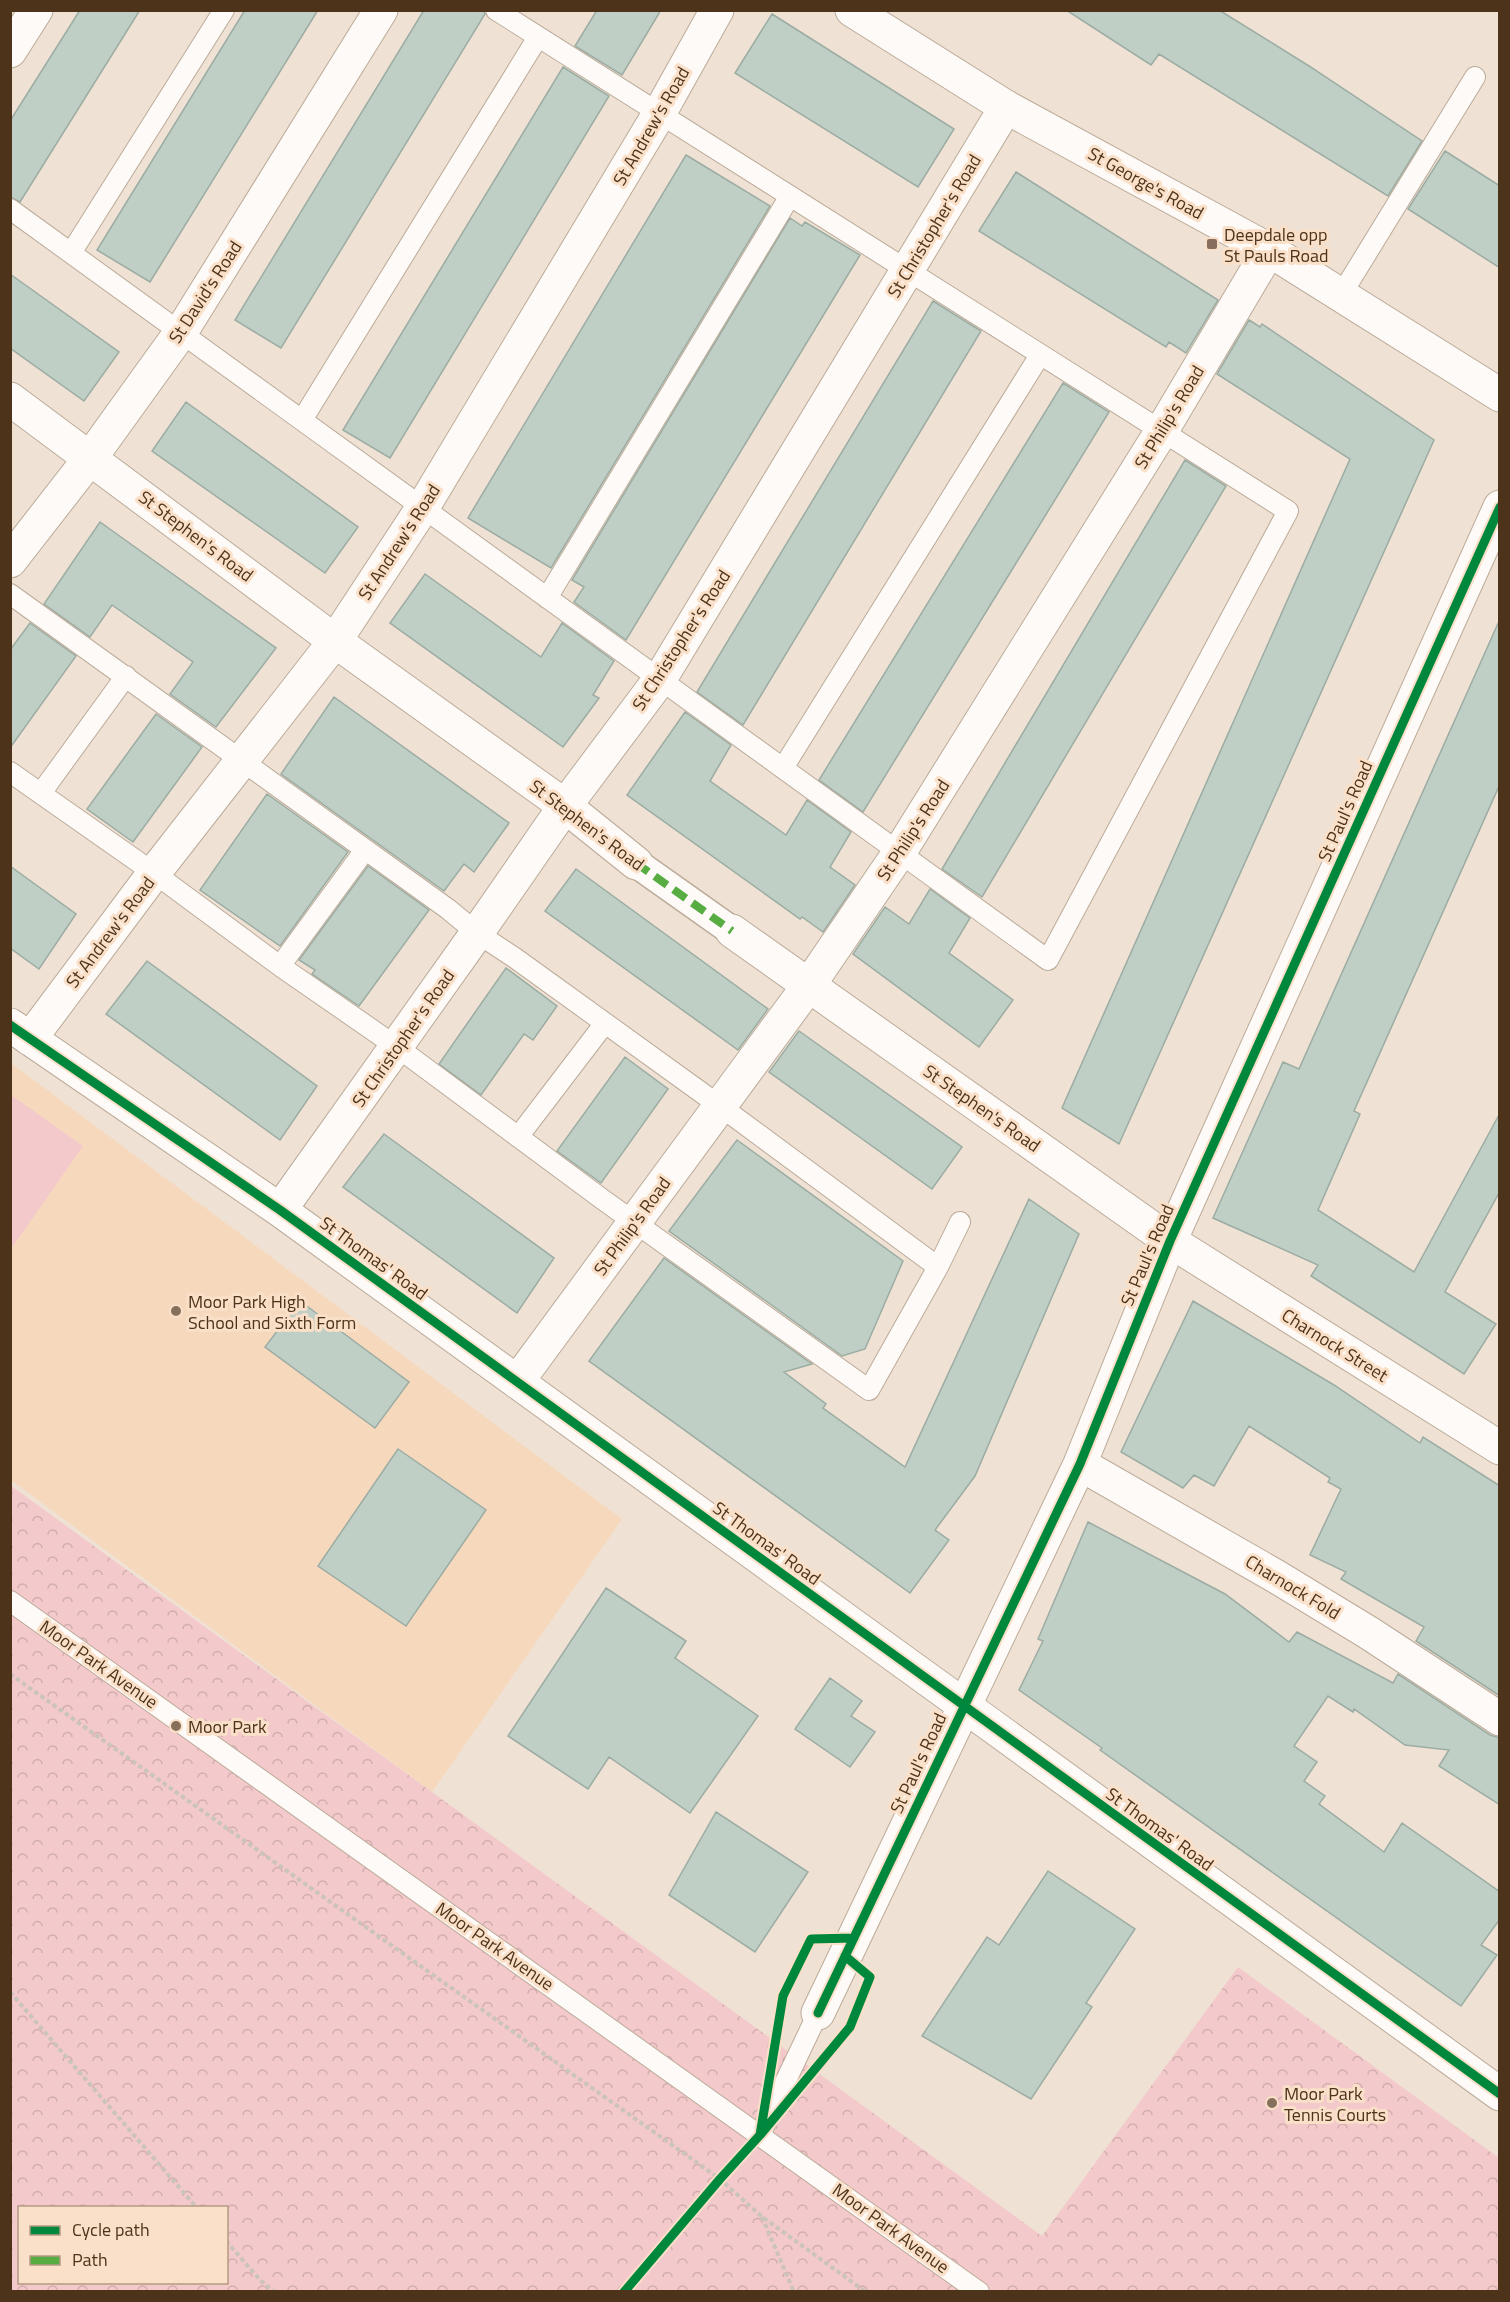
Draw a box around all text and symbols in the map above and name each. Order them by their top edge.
street label: St Andrew's Road [606,61,696,191]
street label: St George's Road [1083,140,1209,226]
street label: St Christopher's Road [880,149,988,303]
place label: Deepdale opp St Pauls Road [1224,221,1329,269]
street label: St David's Road [162,235,248,349]
marker: Deepdale opp St Pauls Road [1205,237,1219,251]
street label: St Philip's Road [1127,360,1211,474]
street label: St Andrew's Road [351,479,447,605]
street label: St Stephen's Road [133,484,259,588]
street label: St Christopher's Road [625,564,737,716]
street label: St Paul's Road [1311,756,1379,866]
street label: St Stephen's Road [524,773,650,877]
street label: St Philip's Road [870,774,956,886]
street label: St Andrew's Road [59,871,161,993]
street label: St Christopher's Road [345,963,461,1113]
street label: St Stephen's Road [918,1057,1046,1159]
street label: St Philip's Road [587,1171,677,1281]
street label: St Paul's Road [1113,1200,1181,1310]
street label: St Thomas' Road [314,1210,434,1306]
place label: Moor Park High School and Sixth Form [188,1288,356,1336]
street label: Charnock Street [1277,1302,1394,1389]
marker: Moor Park High School and Sixth Form [169,1304,183,1318]
street label: St Thomas' Road [707,1495,827,1591]
street label: Charnock Fold [1240,1548,1346,1626]
street label: Moor Park Avenue [34,1613,164,1715]
street label: St Paul's Road [883,1708,953,1818]
place label: Moor Park [188,1713,267,1740]
marker: Moor Park [169,1719,183,1733]
street label: St Thomas' Road [1100,1781,1220,1877]
street label: Moor Park Avenue [430,1895,560,1997]
place label: Moor Park Tennis Courts [1284,2080,1386,2128]
marker: Moor Park Tennis Courts [1265,2096,1279,2110]
street label: Moor Park Avenue [827,2176,955,2280]
legend [18,2206,228,2284]
text: Cycle path [72,2216,150,2243]
text: Path [72,2246,108,2273]

